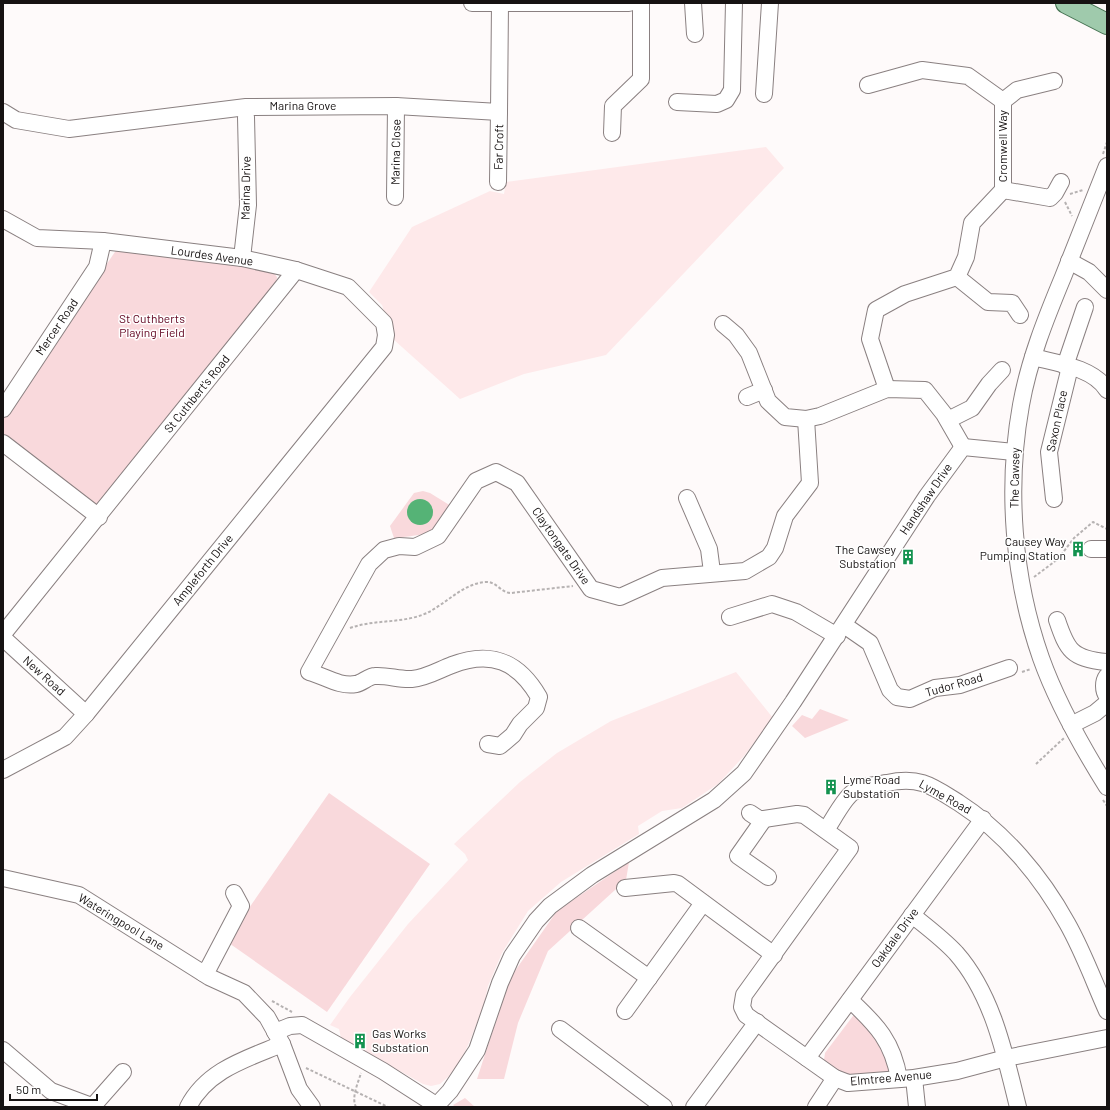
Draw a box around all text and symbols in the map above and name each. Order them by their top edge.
street label: Marina Grove [270,98,337,112]
street label: Cromwell Way [995,109,1009,182]
street label: Marina Close [387,119,403,185]
street label: Far Croft [491,124,505,170]
street label: Marina Drive [237,156,253,220]
street label: Lourdes Avenue [170,242,254,268]
street label: Mercer Road [32,296,80,357]
park label: St Cuthberts Playing Field [119,311,185,339]
street label: St Cuthbert's Road [161,352,232,435]
street label: Saxon Place [1043,389,1069,453]
street label: The Cawsey [1006,447,1022,509]
street label: Handshaw Drive [896,460,954,537]
street label: Claytongate Drive [530,504,594,587]
street label: Ampleforth Drive [169,531,235,608]
place label: Causey Way Pumping Station [980,534,1066,562]
building icon: Causey Way Pumping Station [1069,540,1087,558]
place label: The Cawsey Substation [835,542,896,570]
building icon: The Cawsey Substation [899,548,917,566]
street label: New Road [21,653,69,698]
street label: Tudor Road [923,669,984,699]
place label: Lyme Road Substation [843,772,900,800]
street label: Lyme Road [917,776,974,816]
building icon: Lyme Road Substation [822,778,840,796]
street label: Wateringpool Lane [76,890,167,952]
street label: Oakdale Drive [868,905,921,970]
place label: Gas Works Substation [372,1026,429,1054]
building icon: Gas Works Substation [351,1032,369,1050]
street label: Elmtree Avenue [849,1066,932,1088]
scale bar [10,1076,97,1102]
text: 50 m [16,1082,41,1096]

